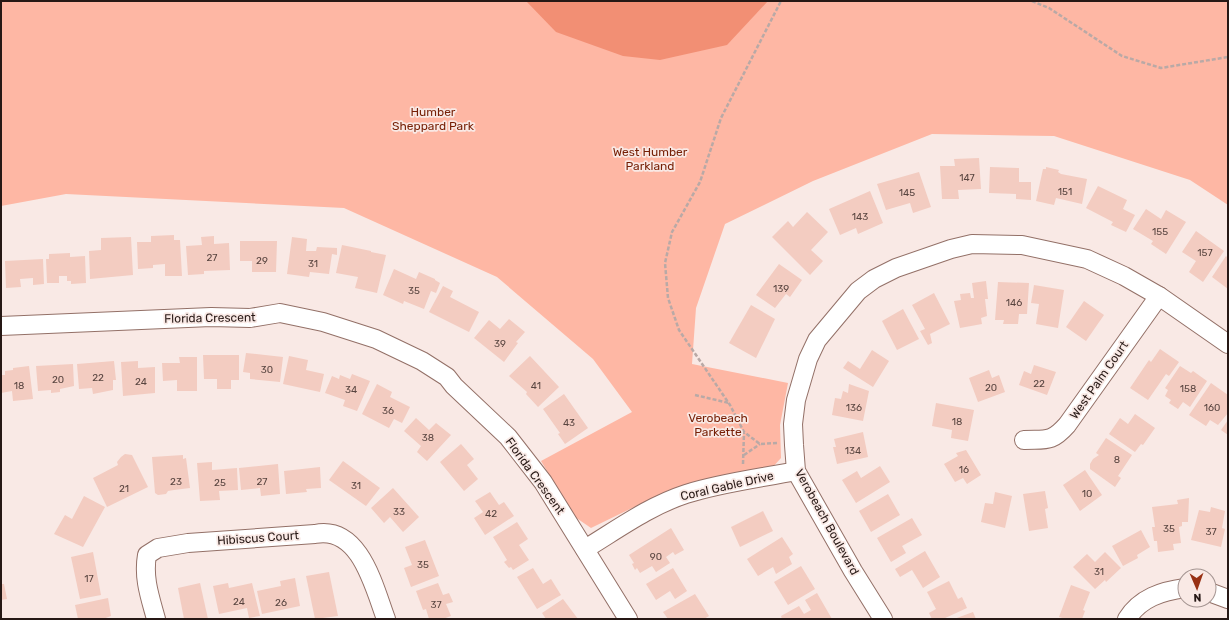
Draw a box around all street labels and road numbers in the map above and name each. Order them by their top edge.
street label: Florida Crescent [164,310,256,326]
street label: West Palm Court [1067,338,1131,422]
street label: Florida Crescent [502,435,568,517]
street label: Verobeach Boulevard [792,467,862,577]
street label: Coral Gable Drive [679,468,775,504]
street label: Hibiscus Court [217,528,300,548]

